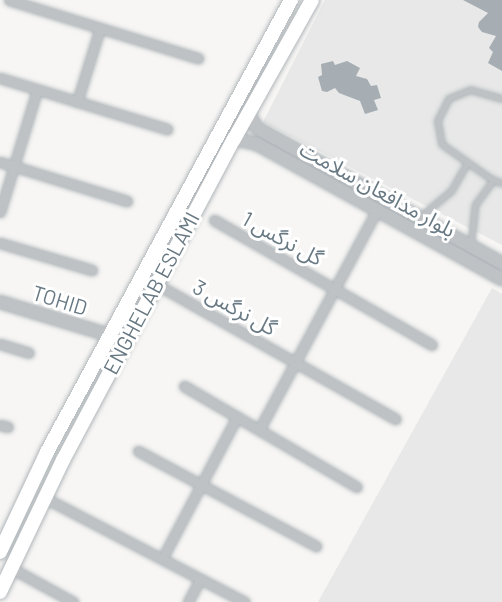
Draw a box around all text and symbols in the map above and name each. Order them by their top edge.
street label: بلوار مدافعان سلامت [296,136,460,242]
street label: گل نرگس 1 [238,206,328,270]
street label: ENGHELAB ESLAMI [98,208,204,378]
street label: گل نرگس 3 [189,274,281,340]
street label: TOHID [29,280,91,320]

